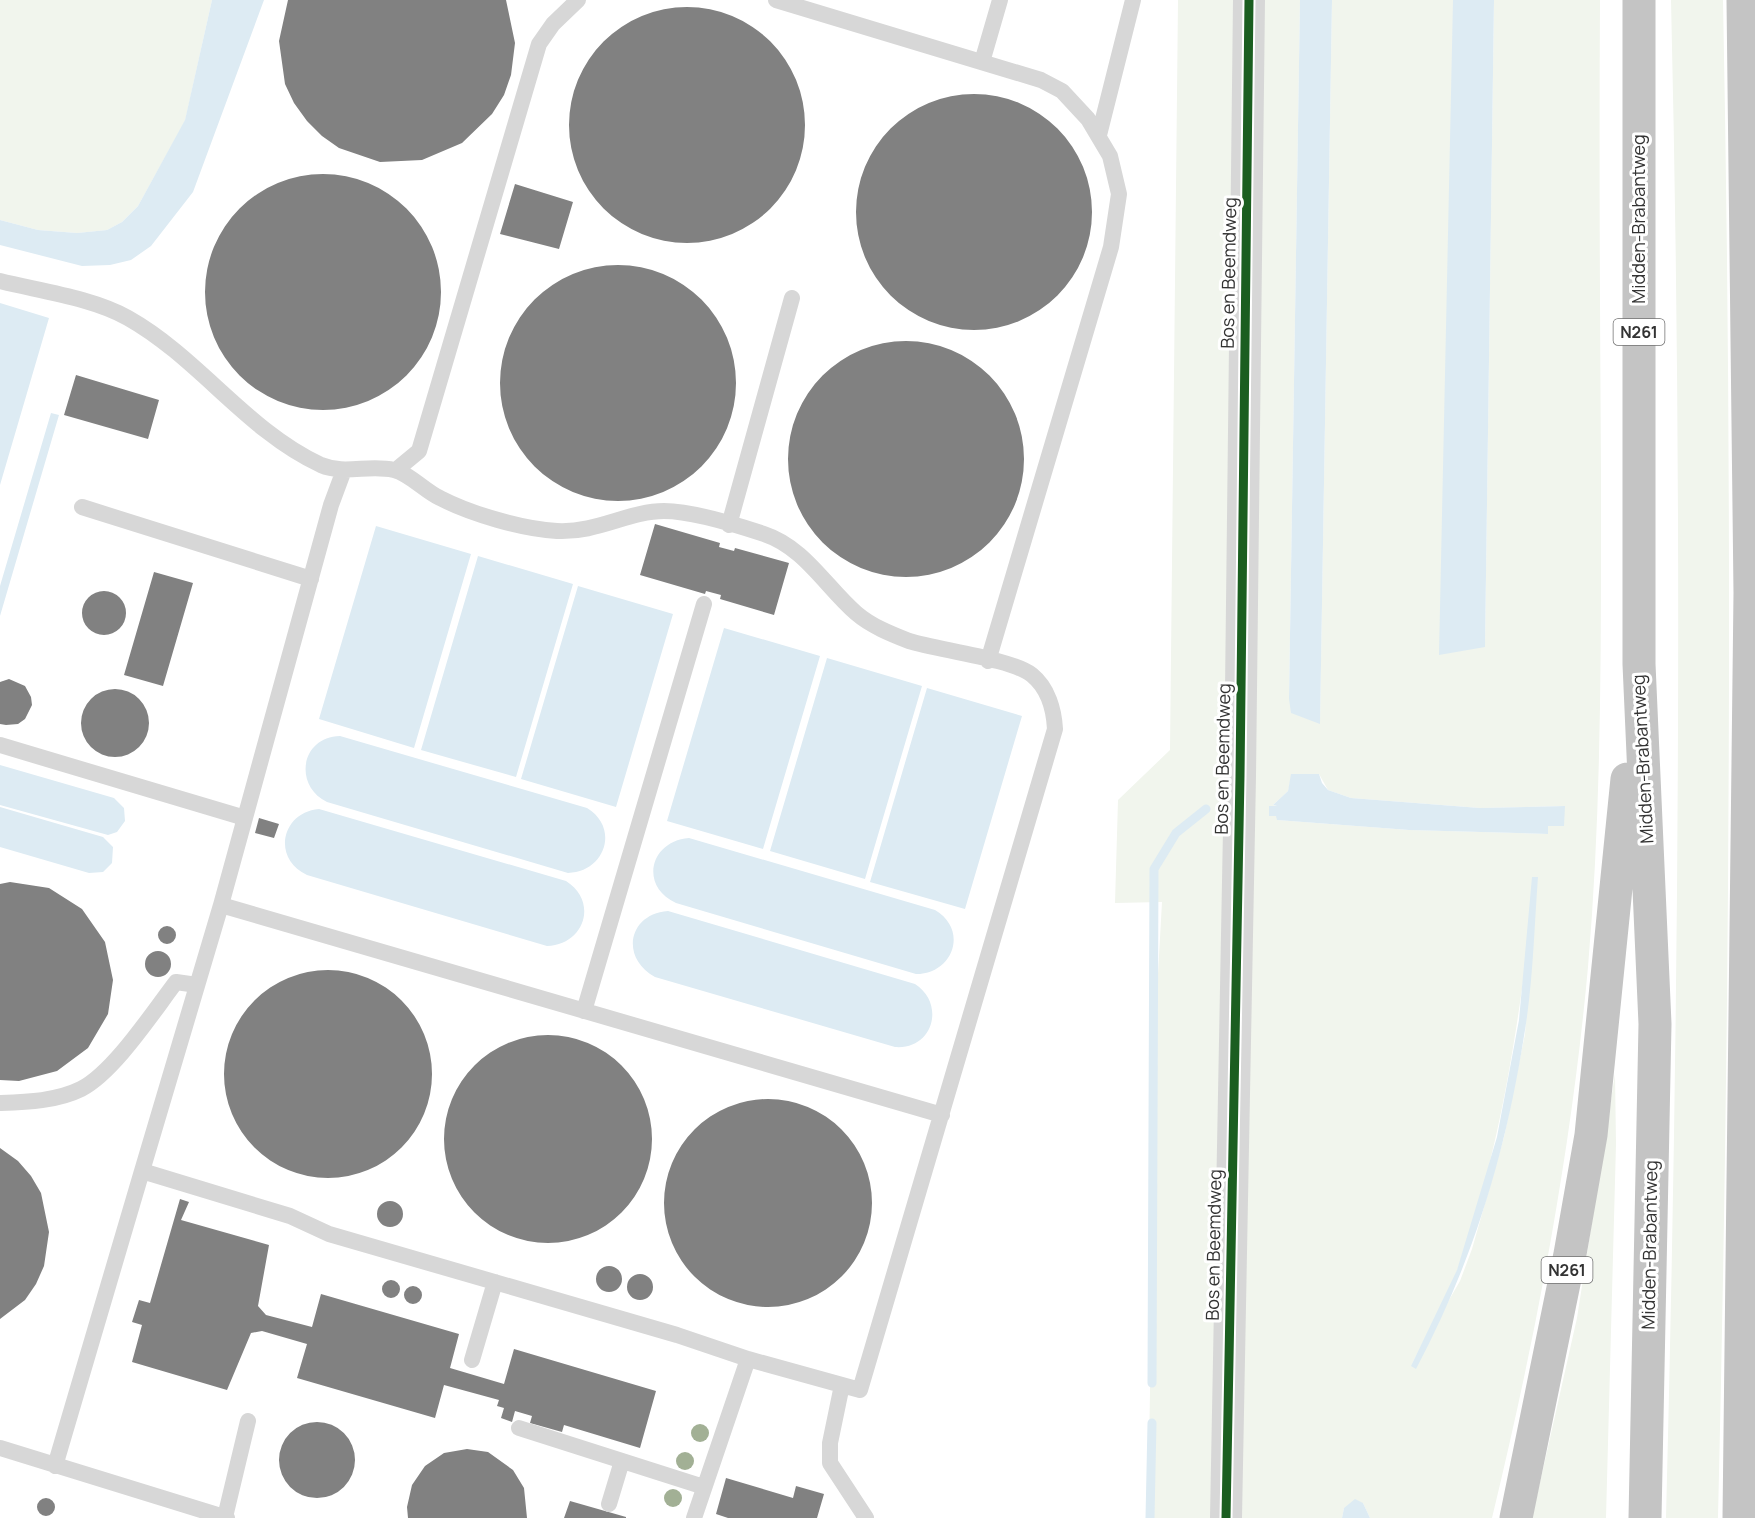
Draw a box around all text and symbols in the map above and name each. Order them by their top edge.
street label: Midden-Brabantweg [1626,134,1650,304]
street label: Bos en Beemdweg [1215,197,1241,349]
road number: N261 [1614,319,1664,345]
street label: Midden-Brabantweg [1626,674,1658,844]
street label: Bos en Beemdweg [1209,683,1235,835]
street label: Midden-Brabantweg [1636,1160,1662,1330]
street label: Bos en Beemdweg [1200,1169,1226,1321]
road number: N261 [1542,1257,1592,1283]

